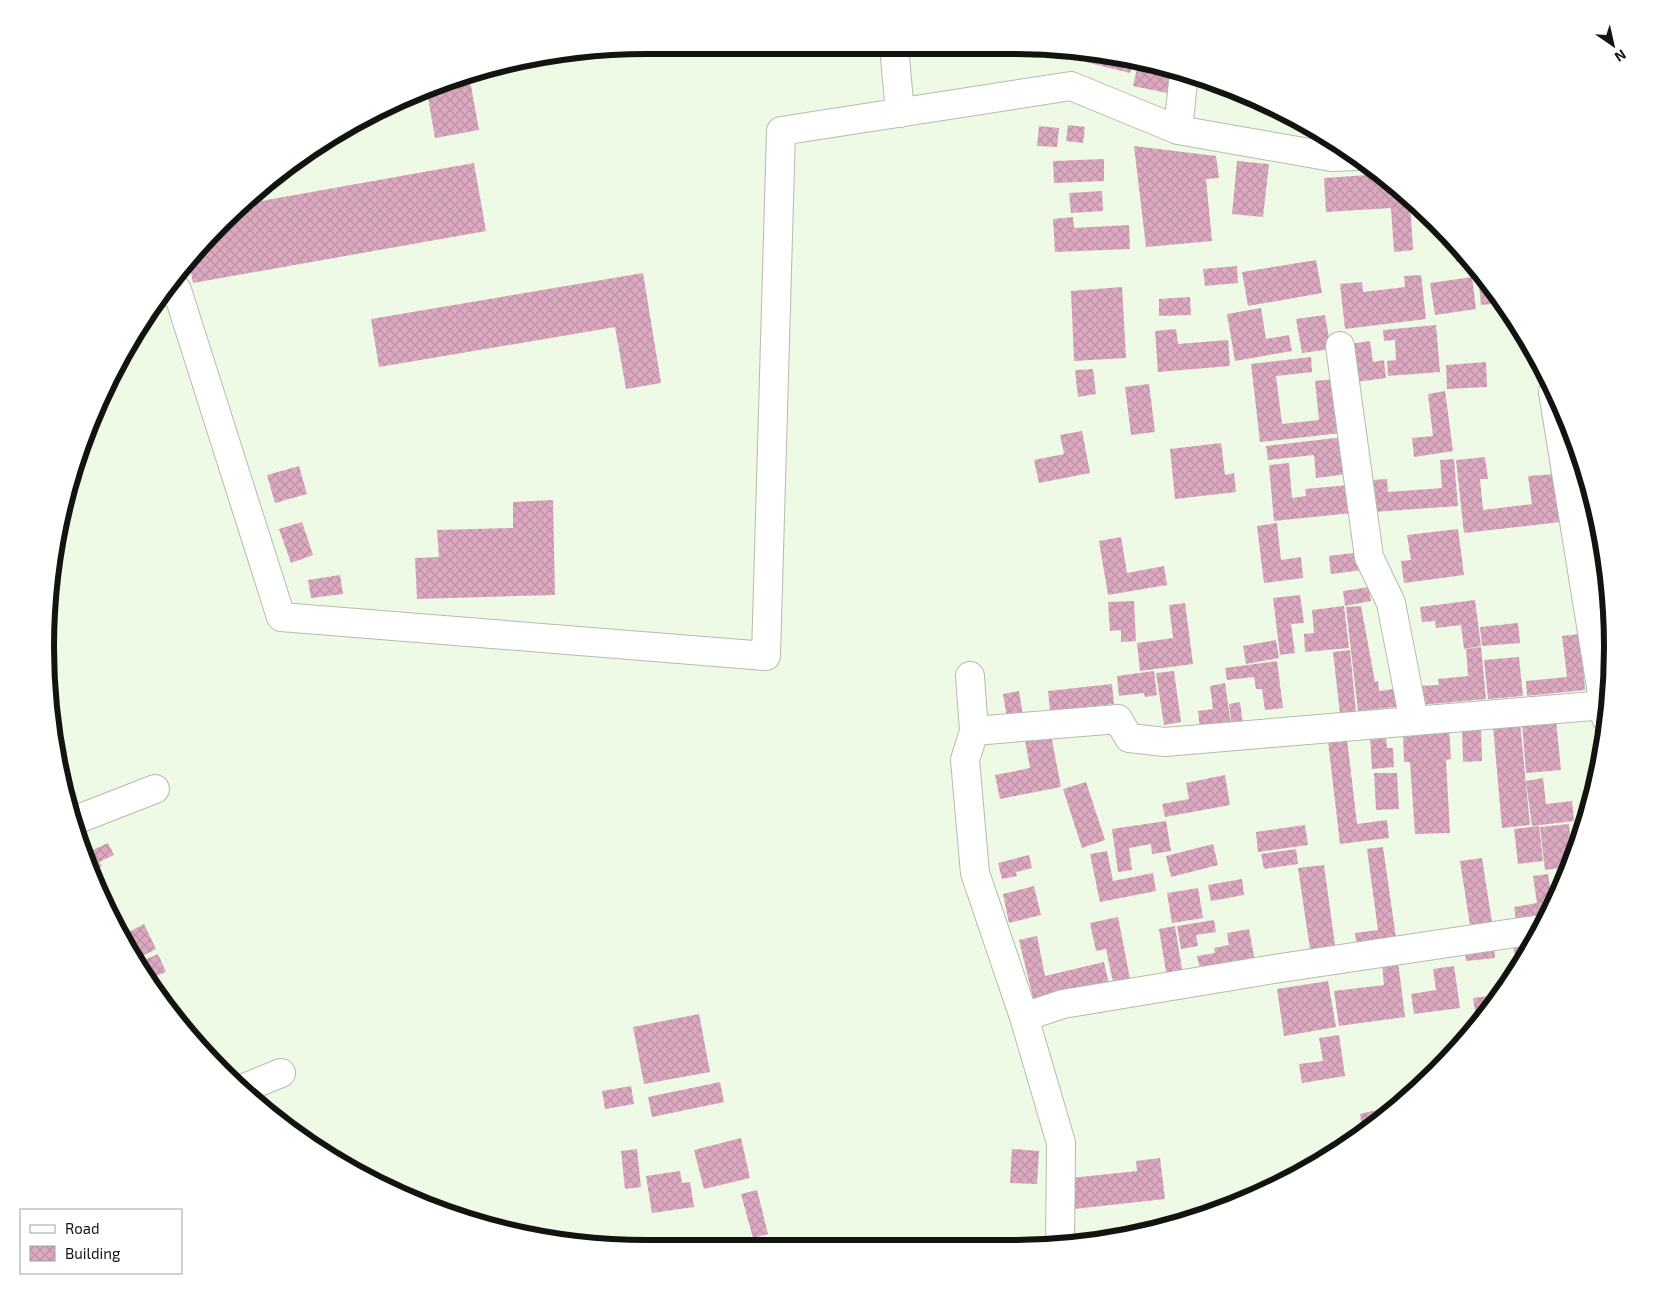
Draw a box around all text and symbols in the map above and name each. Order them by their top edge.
north arrow [1588,20,1638,70]
text: N [1612,46,1629,66]
legend [20,1209,182,1274]
text: Road [65,1219,100,1237]
text: Building [65,1244,121,1262]

